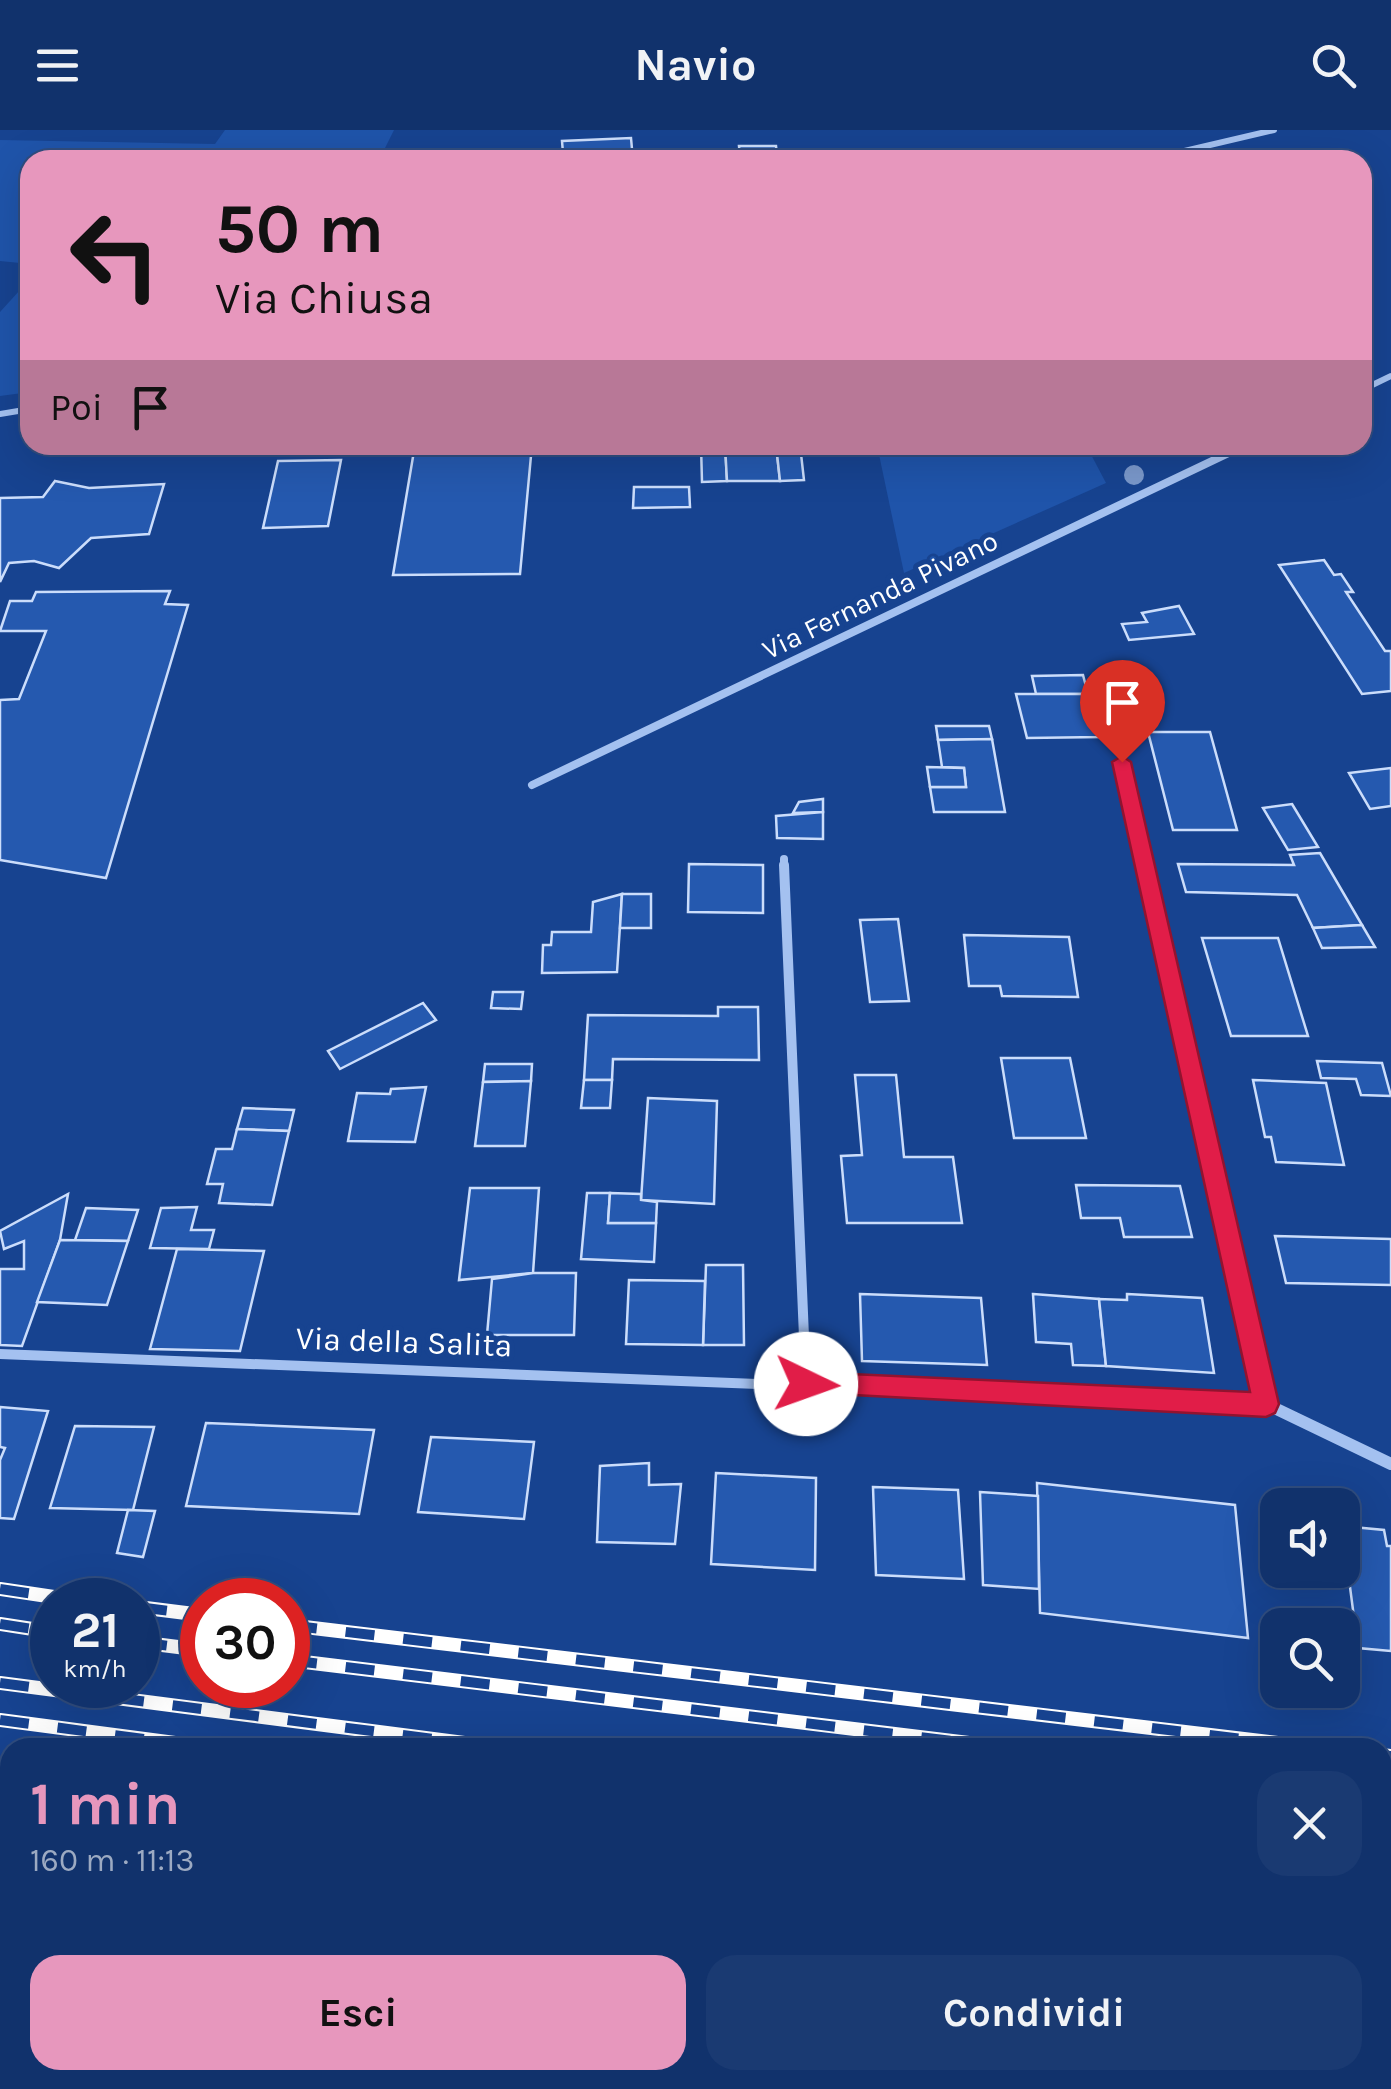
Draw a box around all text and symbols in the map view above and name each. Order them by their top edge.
icon: menu [30,38,85,93]
icon: search [1306,38,1361,93]
text: Navio [634,39,757,91]
text: 50 m [215,188,384,270]
icon: left [50,190,180,320]
text: Via Chiusa [215,272,433,324]
icon: arrive [123,380,178,435]
text: Poi [50,385,103,430]
street label: Via Fernanda Pivano [757,524,1003,666]
pin [1080,660,1165,763]
icon: arrive [1095,675,1150,730]
street label: Via della Salita [295,1320,513,1364]
position arrow [754,1332,858,1436]
map controls [1260,1488,1360,1708]
button: sound [1260,1488,1360,1588]
speed limit sign: 30 [180,1578,310,1708]
text: 21 [71,1601,119,1660]
button: search [1260,1608,1360,1708]
text: km/h [63,1654,127,1683]
text: 1 min [30,1769,181,1839]
button: close [1257,1771,1362,1876]
text: 160 m · 11:13 [30,1842,194,1879]
button: Esci [30,1955,686,2070]
button: Condividi [706,1955,1362,2070]

